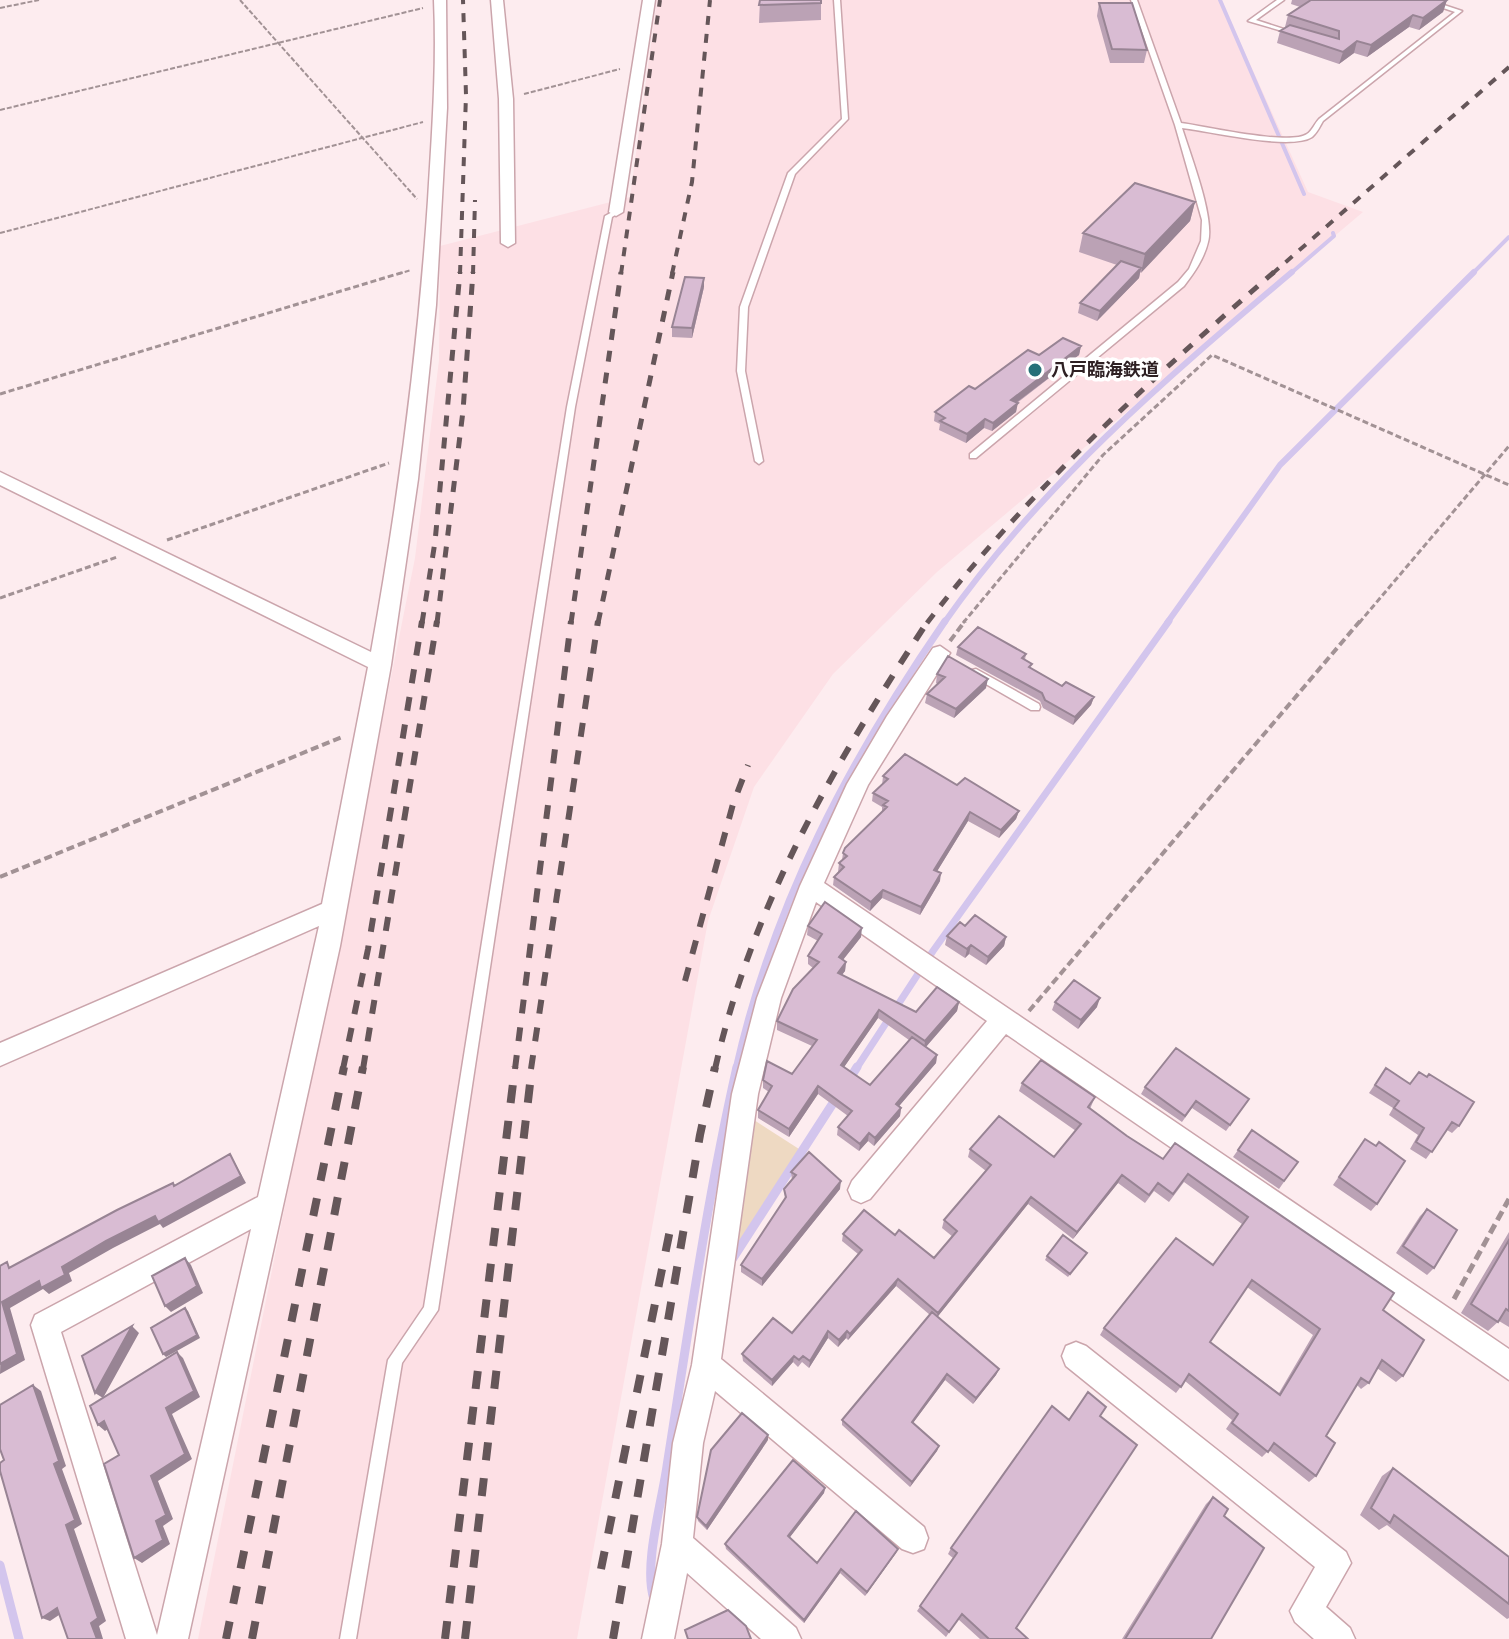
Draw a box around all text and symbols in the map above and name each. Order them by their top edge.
place label: 八戸臨海鉄道 [1051,358,1159,380]
marker: 八戸臨海鉄道 [1026,361,1044,379]

